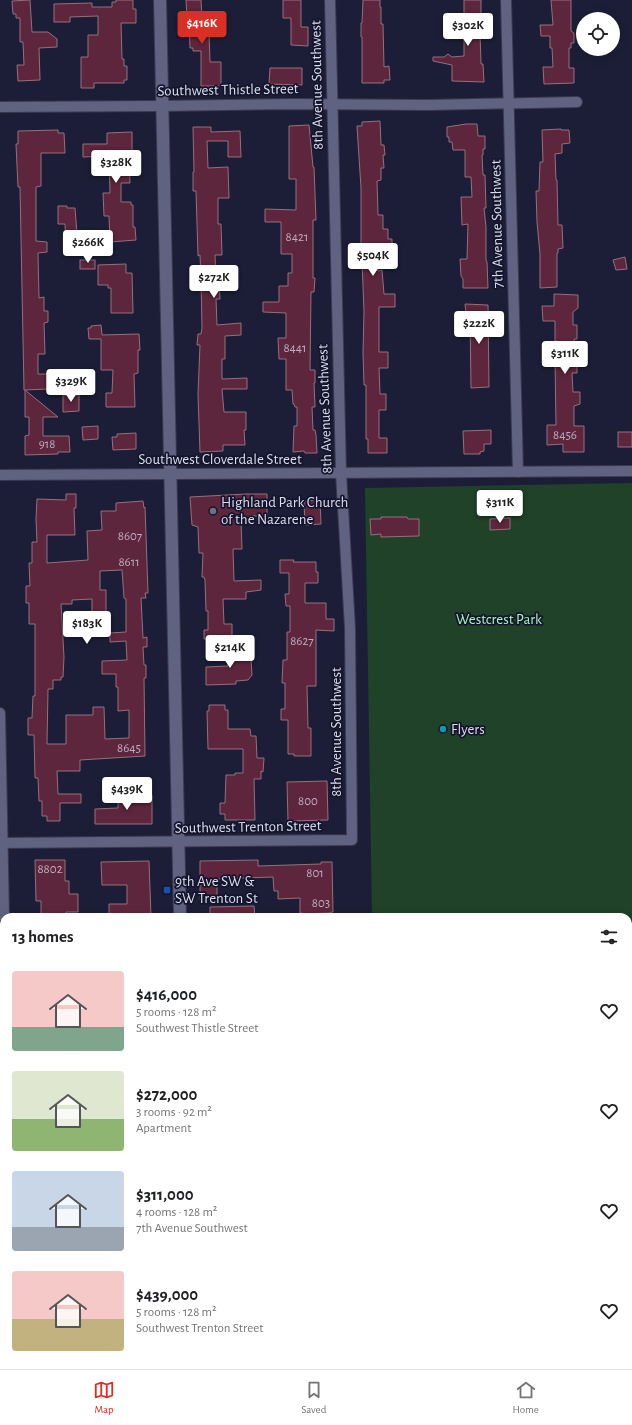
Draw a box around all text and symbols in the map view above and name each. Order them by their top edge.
pin: $416K [174,11,230,45]
map controls [576,12,620,56]
button: locate [576,12,620,56]
pin: $302K [440,13,496,47]
text: $416K [187,17,217,30]
text: $302K [452,19,484,32]
street label: 8th Avenue Southwest [308,20,326,150]
street label: Southwest Thistle Street [157,81,299,99]
pin: $328K [88,150,144,184]
text: $328K [100,156,132,169]
street label: 7th Avenue Southwest [488,159,506,289]
pin: $266K [60,230,116,264]
house number: 8421 [286,231,308,244]
text: $266K [72,236,104,249]
pin: $504K [345,243,401,277]
text: $504K [357,249,389,262]
pin: $272K [186,265,242,299]
text: $272K [198,271,230,284]
pin: $222K [451,311,507,345]
text: $222K [463,317,495,330]
pin: $311K [537,341,593,375]
house number: 8441 [283,342,307,355]
street label: 8th Avenue Southwest [315,344,335,474]
text: $311K [551,347,579,360]
pin: $329K [43,369,99,403]
text: $329K [55,375,87,388]
house number: 8456 [553,429,577,442]
house number: 918 [39,438,55,451]
street label: Southwest Cloverdale Street [138,452,302,467]
pin: $311K [472,490,528,524]
place label: Highland Park Church of the Nazarene [221,495,348,527]
text: $311K [486,496,514,509]
marker: Highland Park Church of the Nazarene [208,506,218,516]
house number: 8607 [118,530,143,543]
house number: 8611 [118,556,140,569]
pin: $183K [59,611,115,645]
park label: Westcrest Park [456,612,542,627]
text: $183K [72,617,102,630]
pin: $214K [202,635,258,669]
house number: 8627 [290,635,314,648]
text: $214K [215,641,245,654]
street label: 8th Avenue Southwest [329,667,344,797]
place label: Flyers [451,722,485,737]
marker: Flyers [438,724,448,734]
house number: 8645 [117,742,141,755]
pin: $439K [99,777,155,811]
text: $439K [111,783,143,796]
house number: 800 [298,795,318,808]
street label: Southwest Trenton Street [174,818,322,836]
house number: 8802 [37,863,63,876]
house number: 801 [306,867,324,880]
place label: 9th Ave SW & SW Trenton St [175,874,258,906]
marker: 9th Ave SW & SW Trenton St [162,885,172,895]
house number: 803 [312,897,330,910]
icon: filters [598,926,620,948]
text: 13 homes [12,928,74,945]
text: $416,000 [136,986,197,1003]
icon: home [44,987,92,1035]
icon: heart [598,1000,620,1022]
text: 5 rooms · 128 m² [136,1006,217,1019]
text: Southwest Thistle Street [136,1022,258,1035]
text: $272,000 [136,1086,197,1103]
icon: home [44,1087,92,1135]
icon: heart [598,1100,620,1122]
text: 3 rooms · 92 m² [136,1106,212,1119]
text: Apartment [136,1122,191,1135]
text: $311,000 [136,1186,194,1203]
icon: home [44,1187,92,1235]
icon: heart [598,1200,620,1222]
text: 4 rooms · 128 m² [136,1206,217,1219]
text: 7th Avenue Southwest [136,1222,248,1235]
text: $439,000 [136,1286,198,1303]
icon: home [44,1287,92,1335]
icon: heart [598,1300,620,1322]
text: 5 rooms · 128 m² [136,1306,217,1319]
text: Southwest Trenton Street [136,1322,263,1335]
tab: Map [93,1379,115,1416]
tab: Saved [301,1379,326,1416]
tab: Home [512,1379,539,1416]

